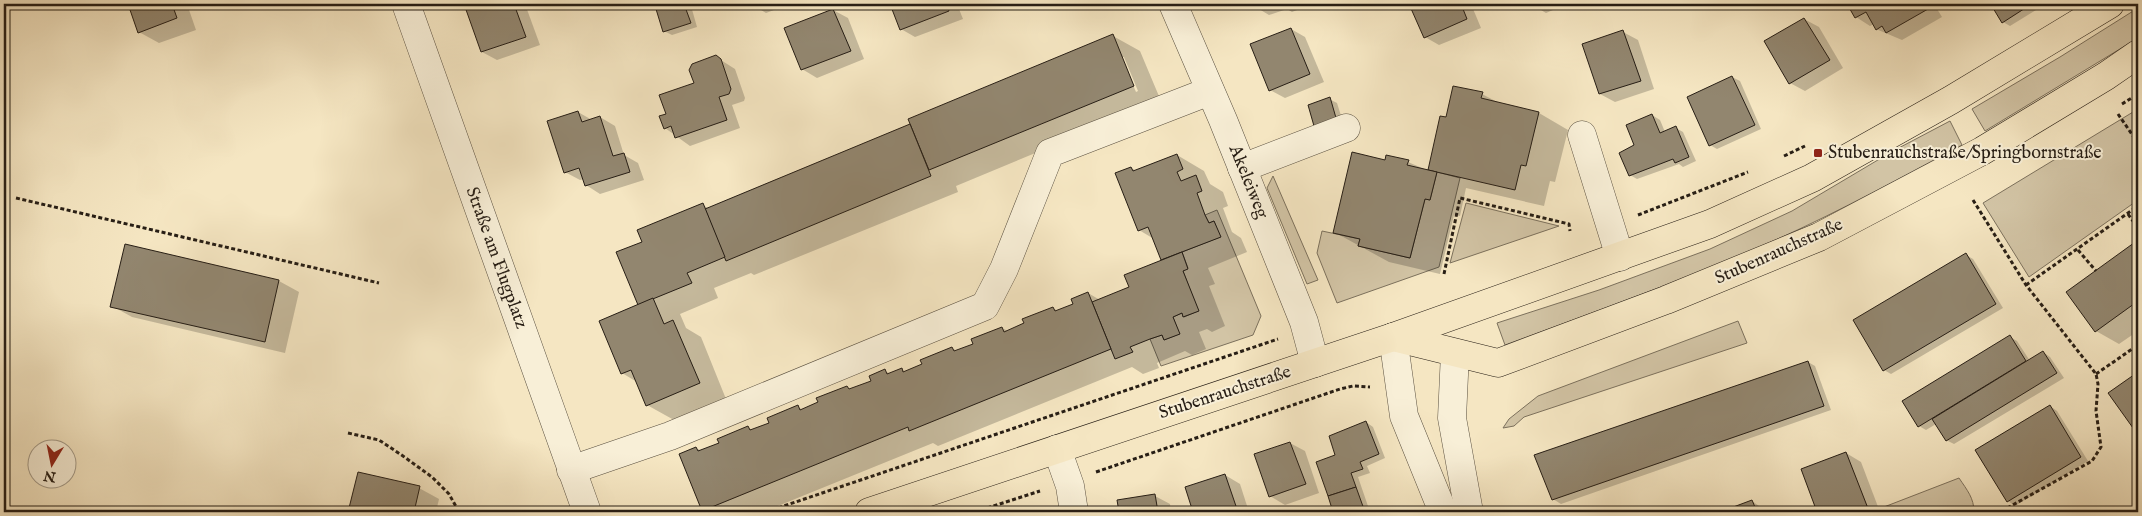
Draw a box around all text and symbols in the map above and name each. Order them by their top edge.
street label: Akeleiweg [1222,141,1273,222]
place label: Stubenrauchstraße/Springbornstraße [1828,142,2101,165]
marker: Stubenrauchstraße/Springbornstraße [1812,147,1824,159]
street label: Straße am Flugplatz [460,184,532,332]
street label: Stubenrauchstraße [1711,213,1847,291]
street label: Stubenrauchstraße [1156,361,1294,425]
north arrow [28,438,78,488]
text: N [42,466,58,486]

